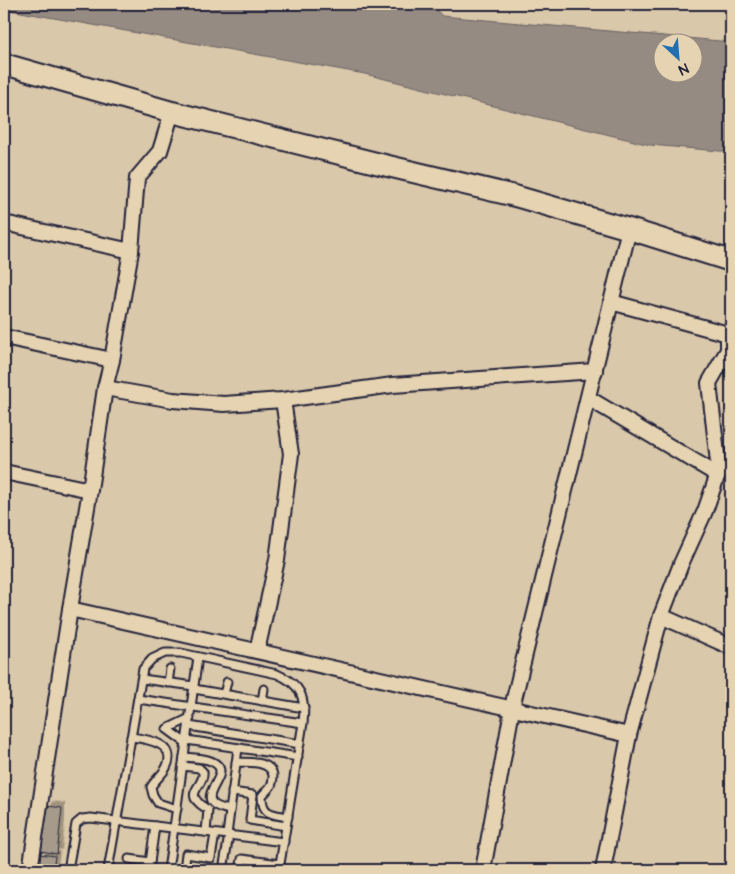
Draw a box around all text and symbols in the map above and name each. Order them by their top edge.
north arrow [652,32,702,82]
text: N [675,58,692,80]

